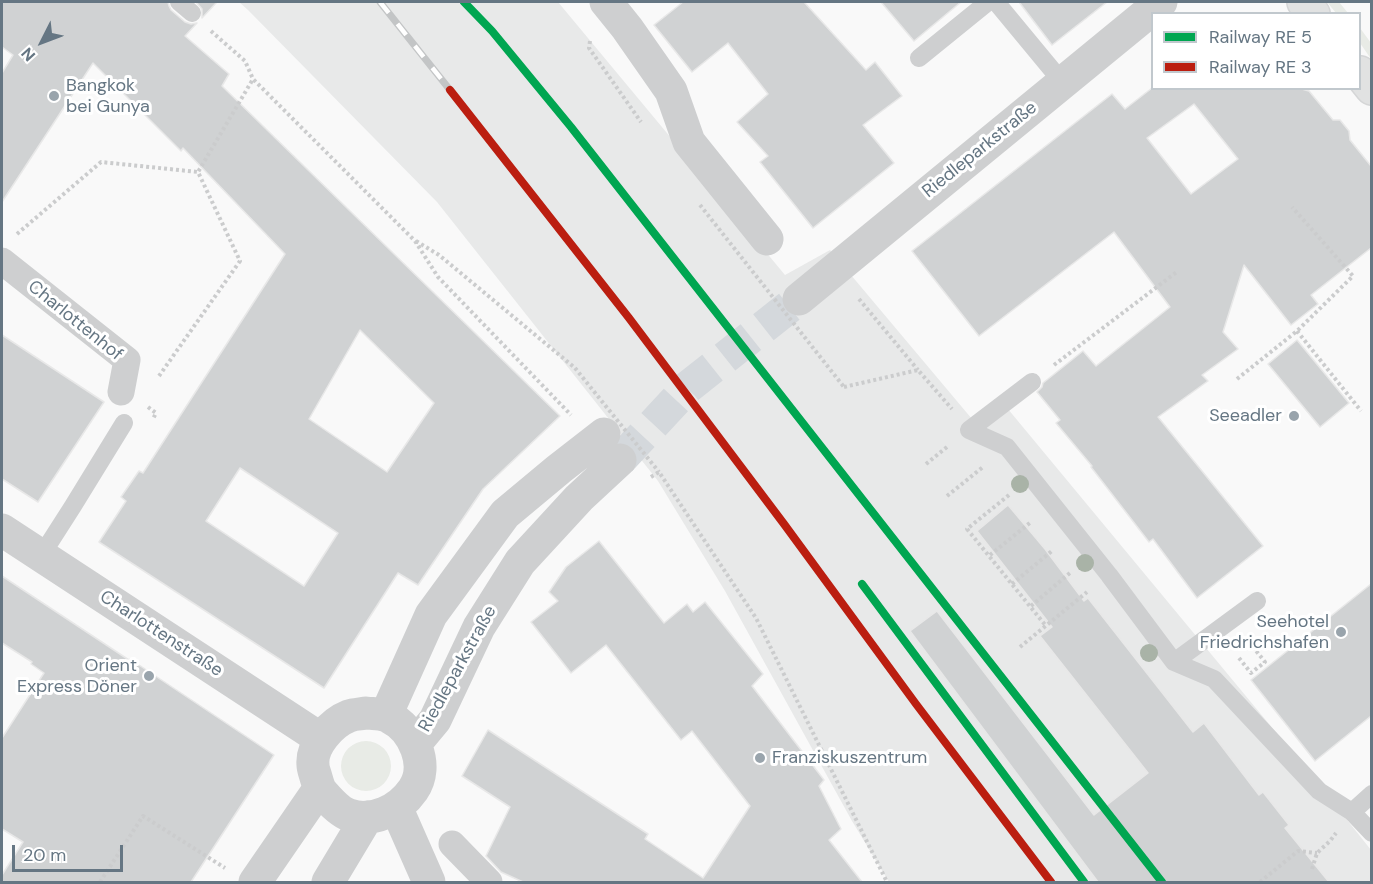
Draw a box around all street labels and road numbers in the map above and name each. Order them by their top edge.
street label: Riedleparkstraße [918,97,1042,203]
street label: Charlottenhof [23,276,127,366]
street label: Charlottenstraße [95,586,227,682]
street label: Riedleparkstraße [414,602,502,736]

